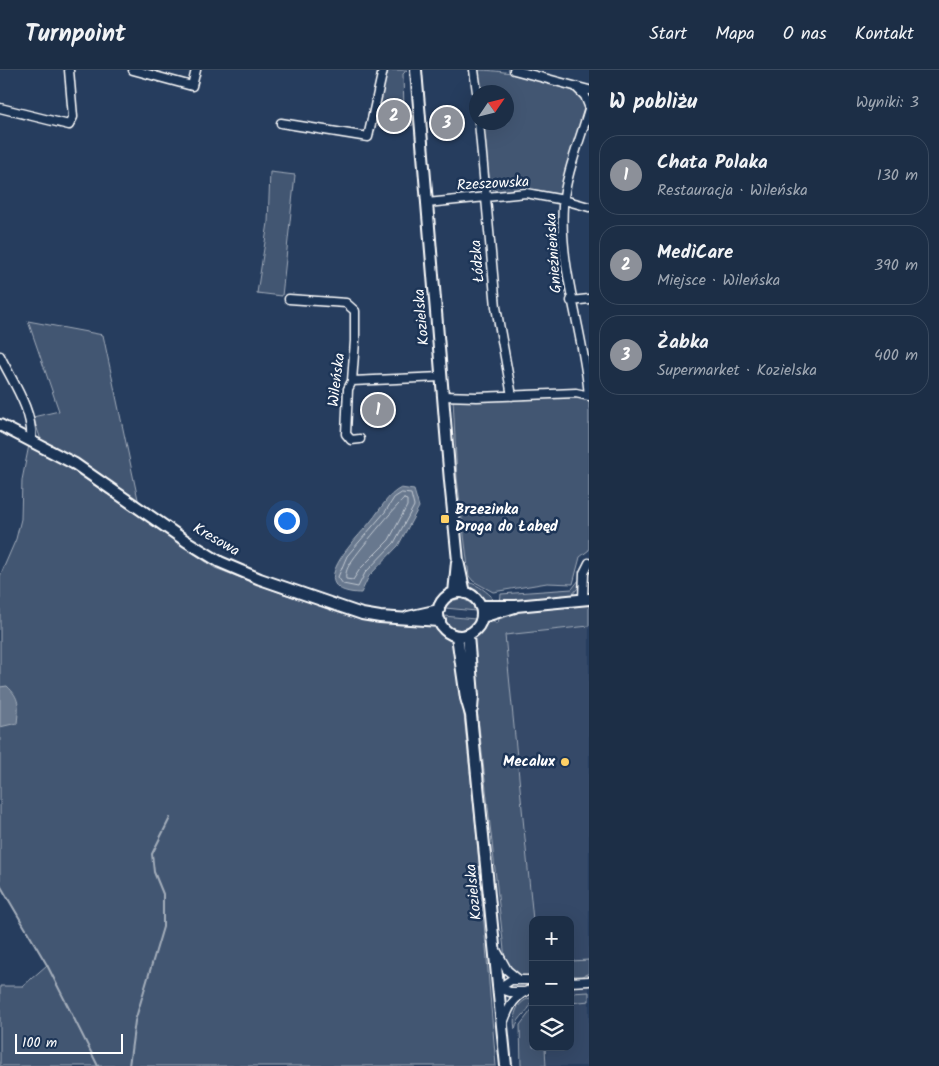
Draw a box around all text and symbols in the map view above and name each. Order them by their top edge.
text: Turnpoint [25,15,126,54]
text: Start [649,20,687,49]
text: Mapa [715,20,755,49]
text: O nas [783,20,827,49]
text: Kontakt [855,20,914,49]
north arrow [469,85,514,130]
text: W pobliżu [609,86,697,119]
text: Wyniki: 3 [856,90,919,115]
pin: 2 [378,97,410,135]
pin: 3 [431,104,463,142]
text: Chata Polaka [657,148,768,178]
text: 1 [624,163,628,188]
text: 130 m [877,163,918,188]
street label: Rzeszowska [456,170,530,198]
text: Restauracja · Wileńska [657,178,808,203]
street label: Gnieźnieńska [539,212,569,294]
text: MediCare [657,238,733,268]
street label: Łódzka [464,239,492,283]
text: 2 [621,253,631,278]
text: 390 m [874,253,918,278]
text: Miejsce · Wileńska [657,268,780,293]
street label: Kozielska [408,288,436,346]
text: Żabka [657,328,709,358]
text: 3 [622,343,630,368]
text: 400 m [874,343,918,368]
street label: Wileńska [322,352,352,408]
text: Supermarket · Kozielska [657,358,817,383]
pin: 1 [362,391,394,429]
place label: Brzezinka Droga do Łabęd [455,498,559,539]
your location [274,508,300,534]
marker: Brzezinka Droga do Łabęd [439,513,451,525]
street label: Kresowa [188,517,244,563]
place label: Mecalux [503,750,556,774]
marker: Mecalux [559,756,571,768]
street label: Kozielska [459,863,489,921]
map controls [529,916,574,1051]
button: + [529,916,574,961]
button: − [529,961,574,1006]
button: layers [529,1006,574,1051]
scale bar [15,1031,122,1054]
text: 100 m [22,1032,57,1054]

